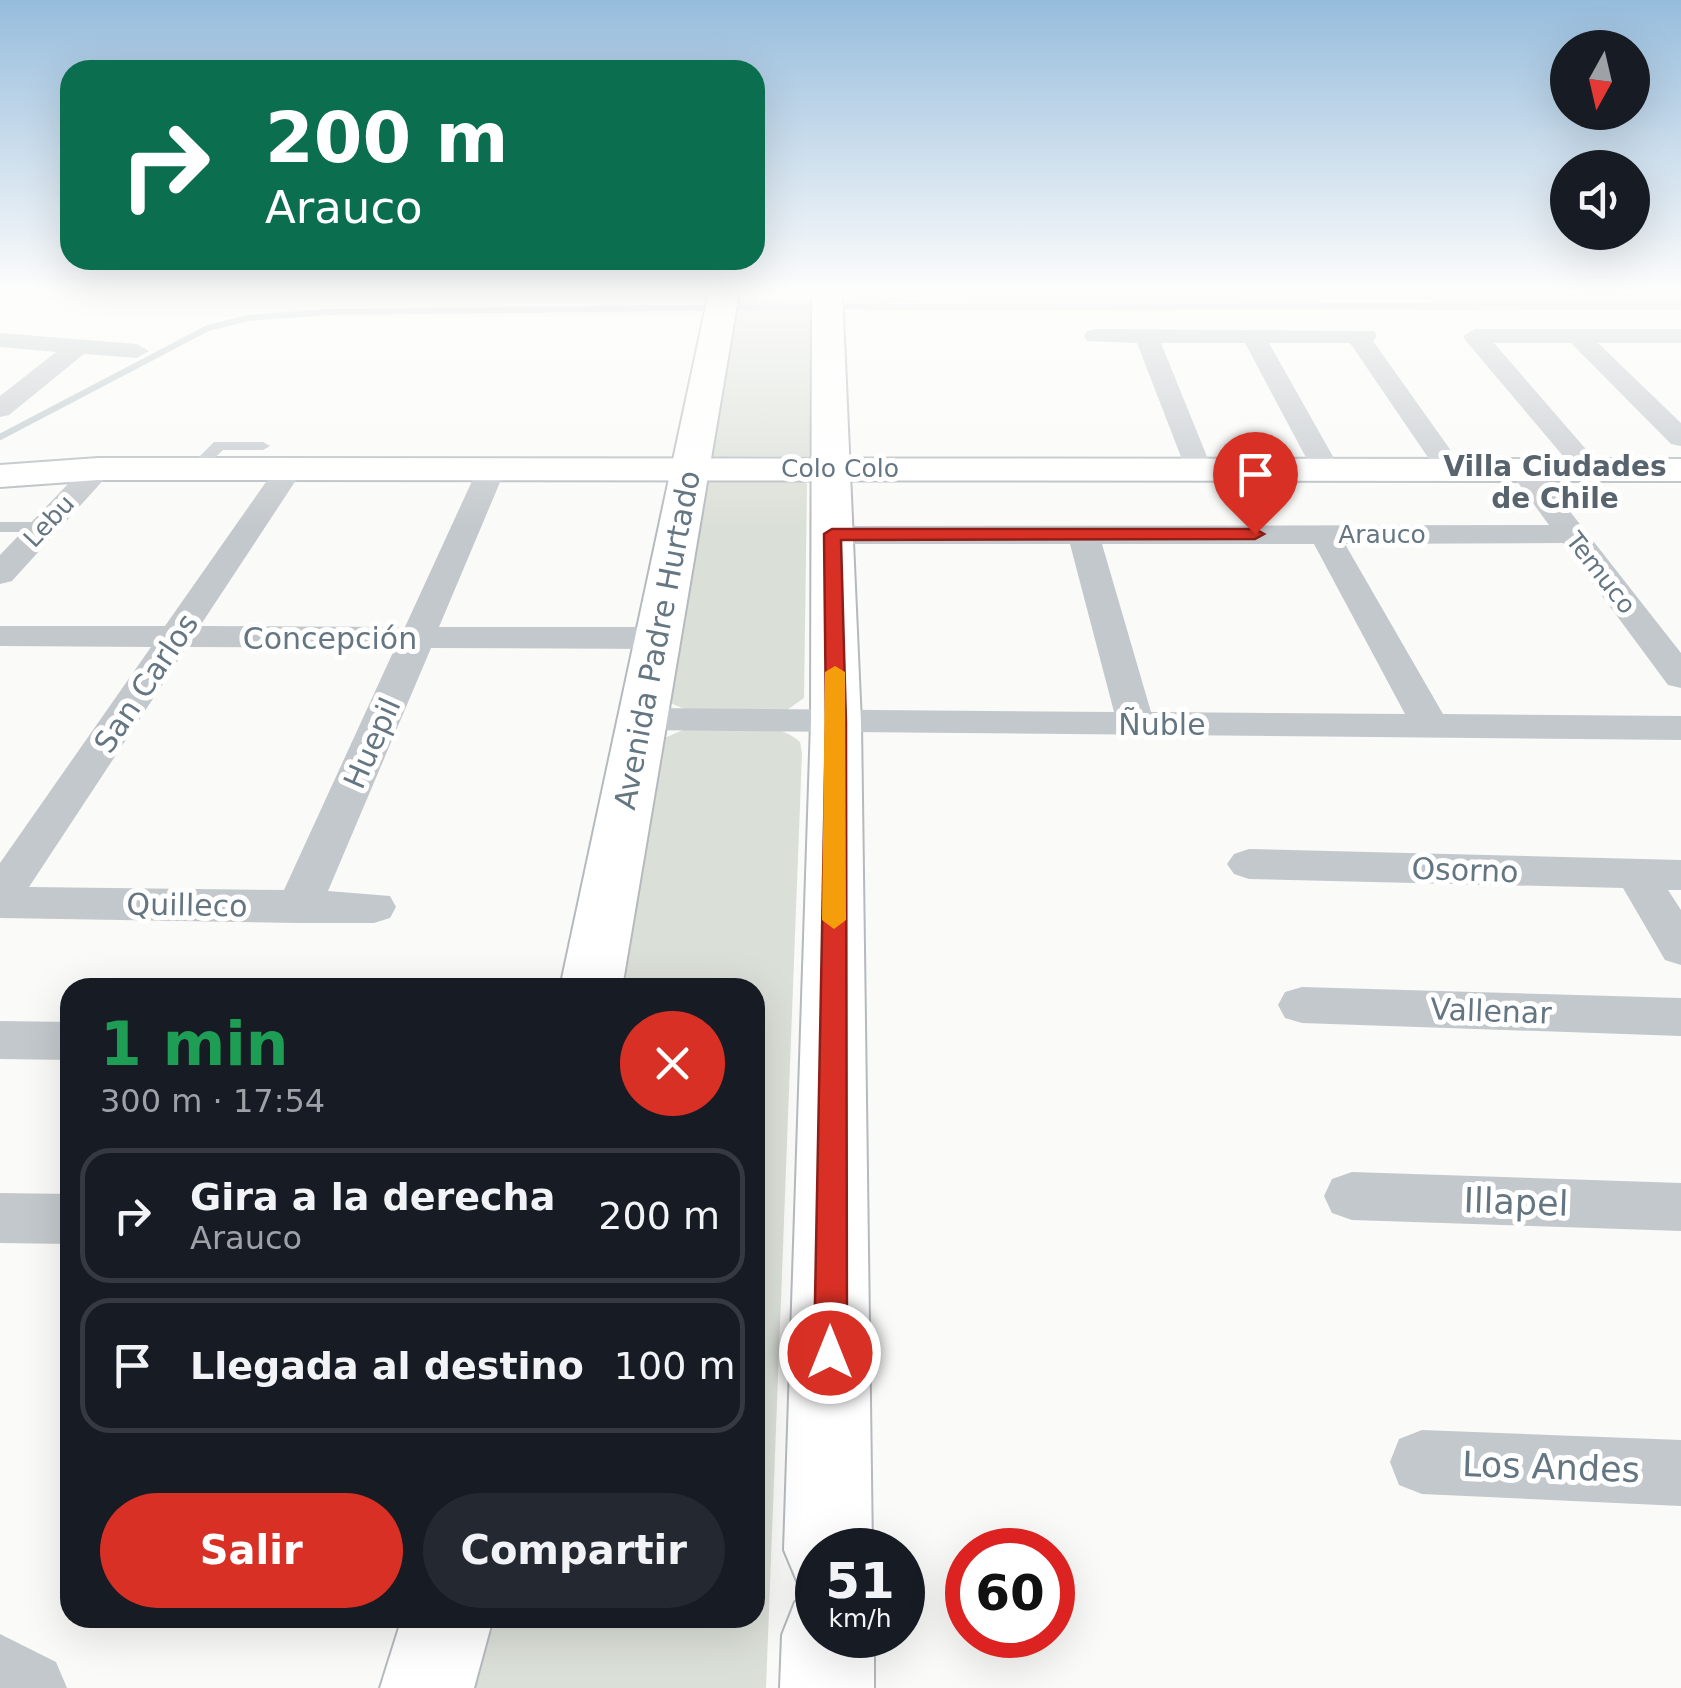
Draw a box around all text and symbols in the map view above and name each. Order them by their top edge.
north arrow [1550,30,1650,130]
map controls [1550,30,1650,250]
text: 200 m [265,97,508,179]
icon: right [100,100,230,230]
button: sound [1550,150,1650,250]
text: Arauco [265,181,423,234]
pin [1213,432,1298,535]
icon: arrive [1228,447,1283,502]
district label: Villa Ciudades de Chile [1443,450,1667,515]
street label: Colo Colo [781,454,899,483]
street label: Avenida Padre Hurtado [607,468,707,812]
street label: Lebu [18,489,80,553]
street label: Arauco [1338,520,1426,549]
street label: Temuco [1560,526,1642,620]
street label: San Carlos [87,607,205,759]
street label: Concepción [243,621,417,656]
street label: Huepil [337,692,407,794]
street label: Ñuble [1118,707,1206,742]
street label: Osorno [1411,851,1519,889]
street label: Quilleco [126,886,248,924]
street label: Vallenar [1430,991,1553,1031]
text: 1 min [100,1009,288,1079]
button: close [620,1011,725,1116]
text: 300 m · 17:54 [100,1082,325,1120]
text: Gira a la derecha [190,1175,555,1219]
street label: Illapel [1463,1180,1569,1224]
icon: right [105,1188,160,1243]
text: 200 m [598,1194,720,1238]
text: Arauco [190,1219,302,1257]
position arrow [778,1301,882,1405]
icon: arrive [105,1338,160,1393]
text: Llegada al destino [190,1344,584,1388]
text: 100 m [614,1344,735,1388]
street label: Los Andes [1461,1444,1641,1490]
button: Salir [100,1493,403,1608]
button: Compartir [423,1493,725,1608]
speed limit sign: 60 [945,1528,1075,1658]
text: 51 [825,1552,895,1610]
text: km/h [828,1604,892,1633]

